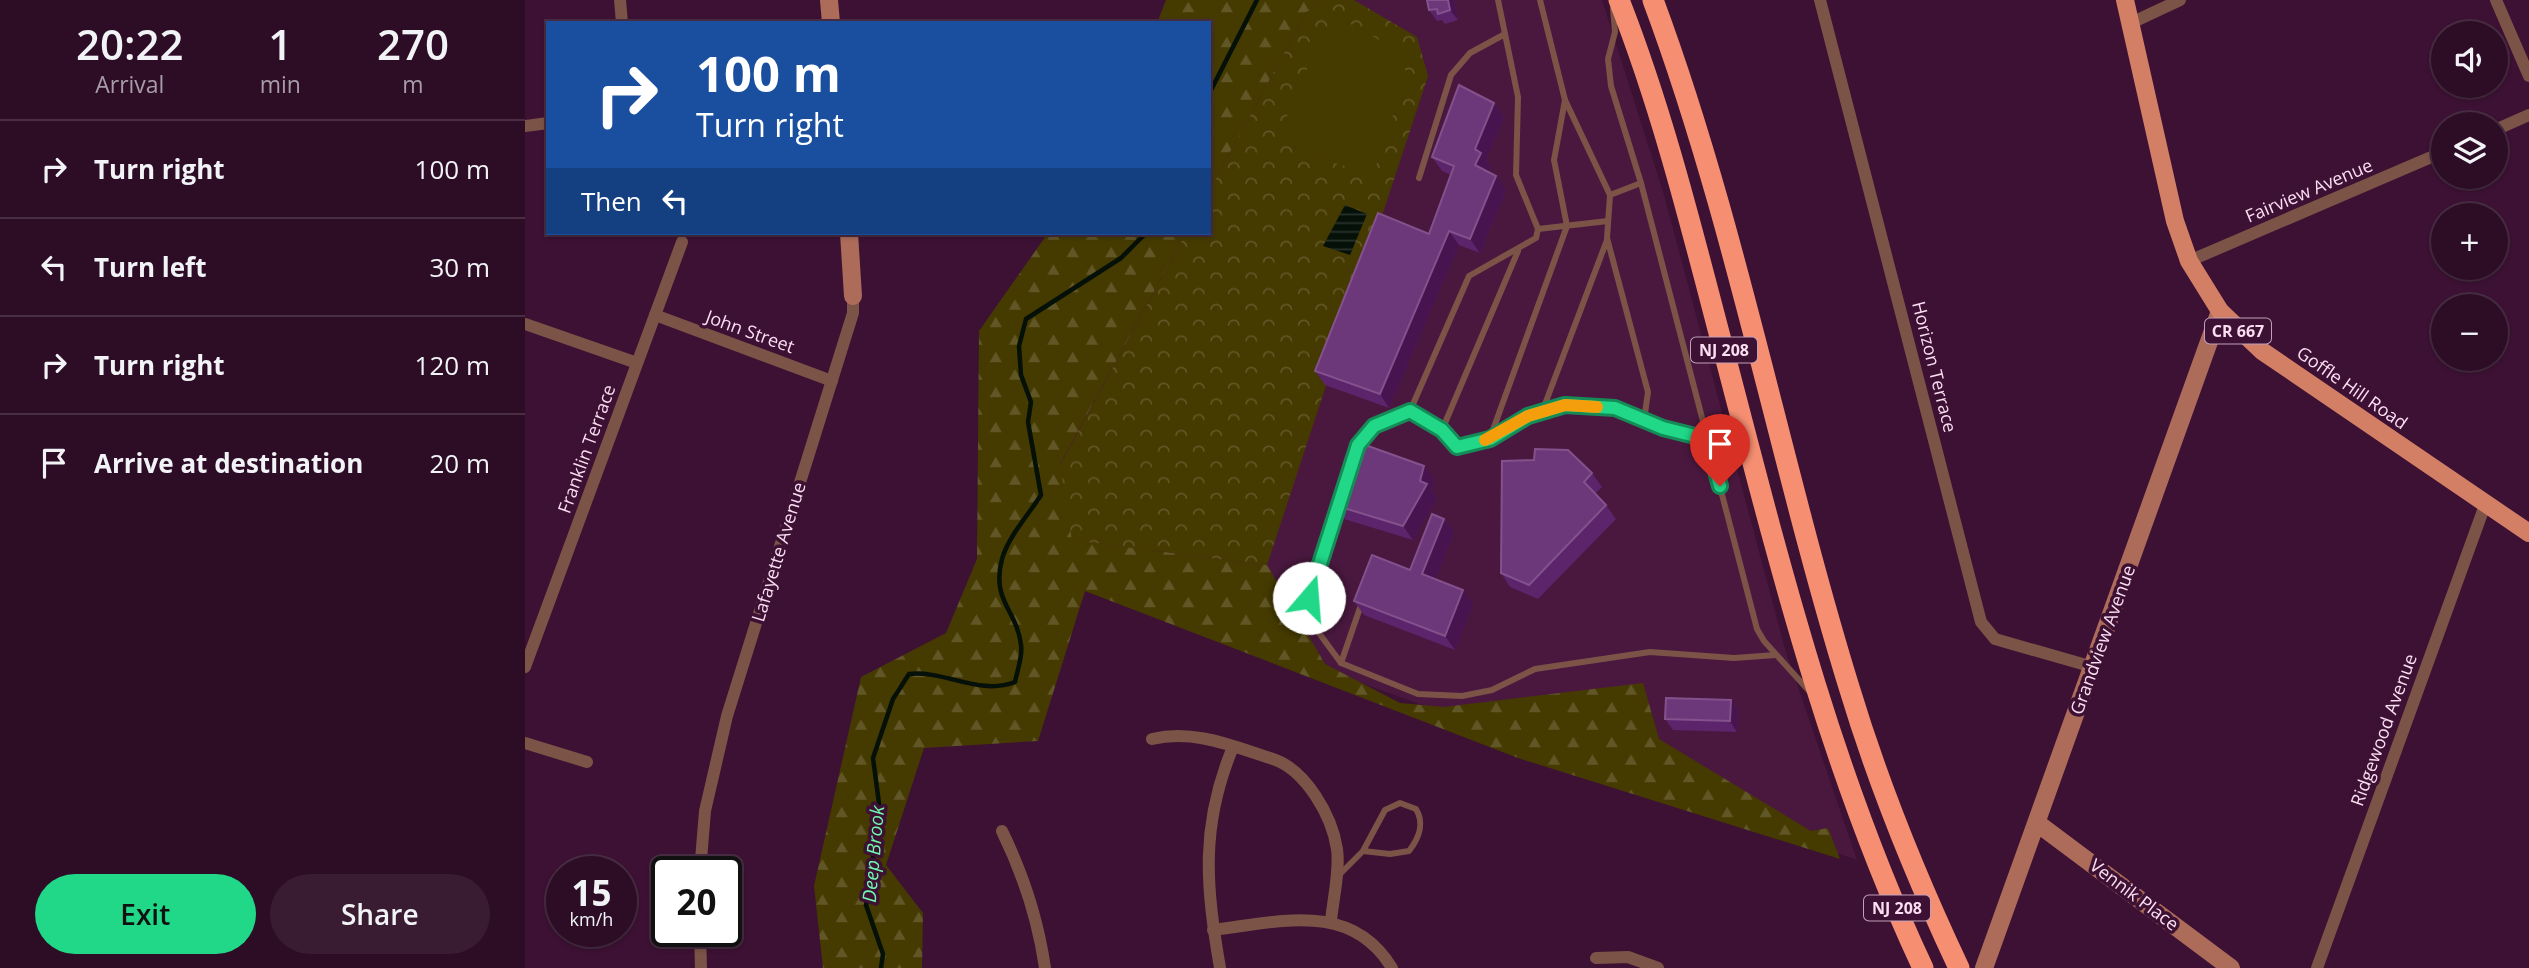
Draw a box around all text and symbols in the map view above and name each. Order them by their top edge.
text: 20:22 [76,15,184,72]
text: 1 [268,15,292,72]
text: 270 [377,15,449,72]
map controls [2431,21,2508,371]
button: sound [2431,21,2508,98]
text: 100 m [696,40,841,106]
icon: right [581,49,672,140]
text: Arrival [95,68,164,100]
text: min [260,68,301,100]
text: m [402,68,424,100]
text: Turn right [696,103,844,146]
button: layers [2431,112,2508,189]
icon: right [35,150,73,188]
text: Turn right [94,151,225,187]
text: 100 m [415,151,490,187]
street label: Fairview Avenue [2241,152,2376,228]
icon: left [656,182,694,220]
text: Then [581,183,642,219]
button: + [2431,203,2508,280]
icon: left [35,248,73,286]
text: Turn left [94,249,206,285]
text: 30 m [429,249,490,285]
button: − [2431,294,2508,371]
street label: Horizon Terrace [1907,299,1963,435]
street label: John Street [701,303,798,358]
road number: CR 667 [2205,318,2271,344]
road number: NJ 208 [1691,338,1757,362]
street label: Goffle Hill Road [2292,340,2413,434]
icon: right [35,346,73,384]
text: Turn right [94,347,225,383]
text: 120 m [415,347,490,383]
street label: Franklin Terrace [552,381,620,516]
pin [1690,414,1750,486]
icon: arrive [1701,425,1739,463]
icon: arrive [35,444,73,482]
text: Arrive at destination [94,445,363,481]
text: 20 m [429,445,490,481]
street label: Lafayette Avenue [745,479,811,624]
position arrow [1272,561,1346,635]
street label: Grandview Avenue [2064,562,2140,718]
street label: Ridgewood Avenue [2344,650,2422,809]
water label: Deep Brook [856,804,890,904]
street label: Vennik Place [2085,853,2184,936]
speed limit sign: 20 [651,856,742,947]
text: 15 [571,869,612,916]
button: Exit [35,874,256,954]
button: Share [270,874,490,954]
road number: NJ 208 [1864,896,1930,920]
text: km/h [570,907,613,931]

